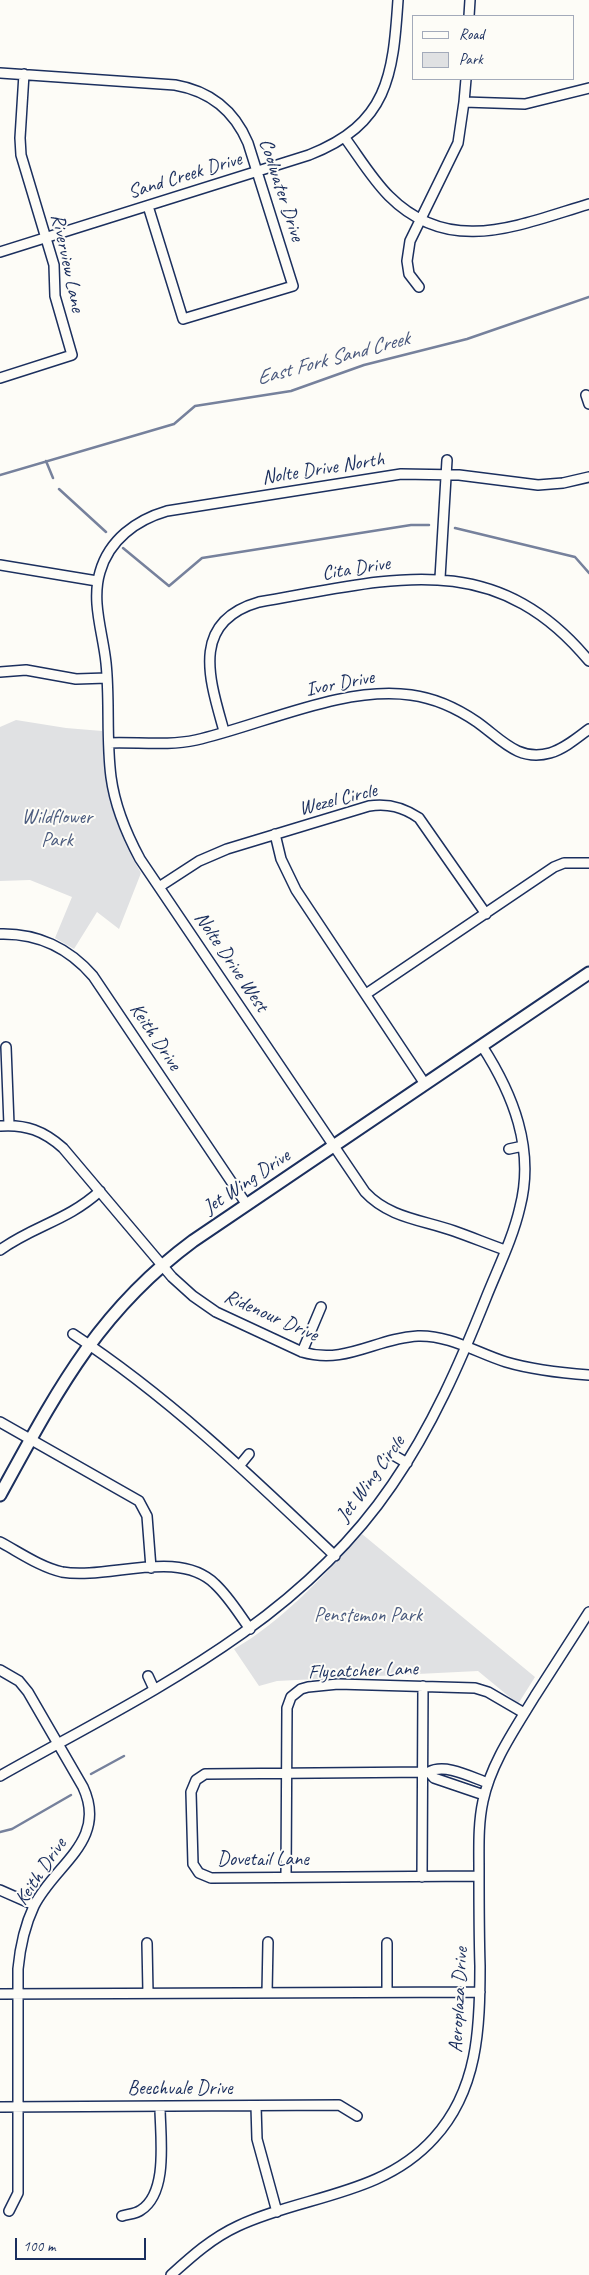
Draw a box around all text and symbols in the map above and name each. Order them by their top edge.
legend [412,15,574,80]
text: Road [459,25,484,44]
text: Park [459,50,483,69]
street label: Coolwater Drive [253,136,309,244]
street label: Sand Creek Drive [125,147,245,205]
street label: Riverview Lane [45,212,89,314]
water label: East Fork Sand Creek [254,327,412,391]
street label: Nolte Drive North [260,448,386,490]
street label: Cita Drive [320,552,392,586]
street label: Ivor Drive [304,666,376,702]
street label: Wezel Circle [297,779,379,821]
park label: Wildflower Park [22,806,92,853]
street label: Nolte Drive West [189,907,273,1017]
street label: Keith Drive [124,999,186,1075]
street label: Jet Wing Drive [199,1144,295,1220]
street label: Ridenour Drive [220,1285,322,1347]
street label: Jet Wing Circle [332,1431,410,1527]
park label: Penstemon Park [314,1604,422,1628]
street label: Flycatcher Lane [308,1657,418,1685]
street label: Keith Drive [10,1834,72,1910]
street label: Dovetail Lane [217,1848,309,1872]
street label: Aeroplaza Drive [444,1947,474,2053]
street label: Beechvale Drive [127,2077,233,2101]
scale bar [18,2228,149,2260]
text: 100 m [23,2237,55,2256]

